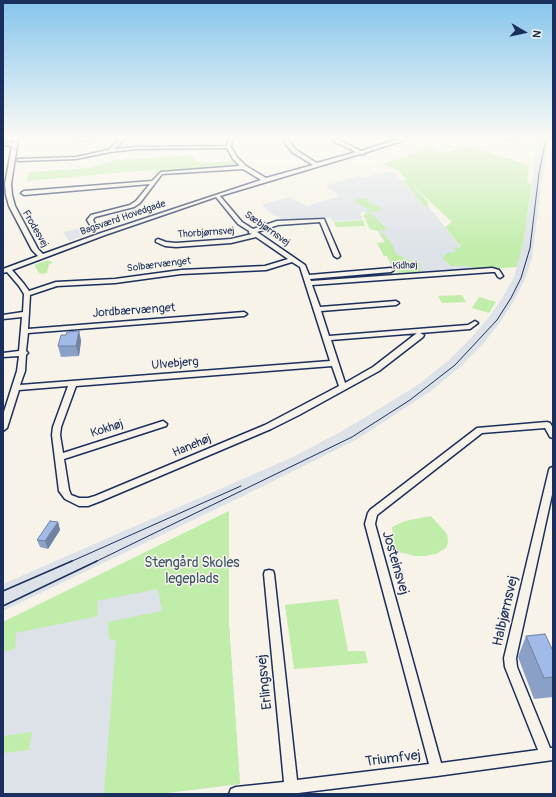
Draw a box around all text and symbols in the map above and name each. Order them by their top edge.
north arrow [504,12,544,52]
text: N [529,29,543,39]
street label: Bagsværd Hovedgade [79,198,167,238]
street label: Frodesvej [20,208,50,250]
street label: Sæbjørnsvej [242,209,292,249]
street label: Thorbjørnsvej [177,225,235,241]
street label: Solbærvænget [126,255,192,275]
street label: Kidhøj [392,259,418,273]
street label: Jordbærvænget [92,301,176,321]
street label: Ulvebjerg [151,355,199,373]
street label: Kokhøj [89,417,125,441]
street label: Hanehøj [171,431,213,461]
street label: Josteinsvej [378,529,412,597]
park label: Stengård Skoles legeplads [144,555,240,588]
street label: Halbjørnsvej [490,574,522,648]
street label: Erlingsvej [254,653,276,711]
street label: Triumfvej [364,747,422,771]

